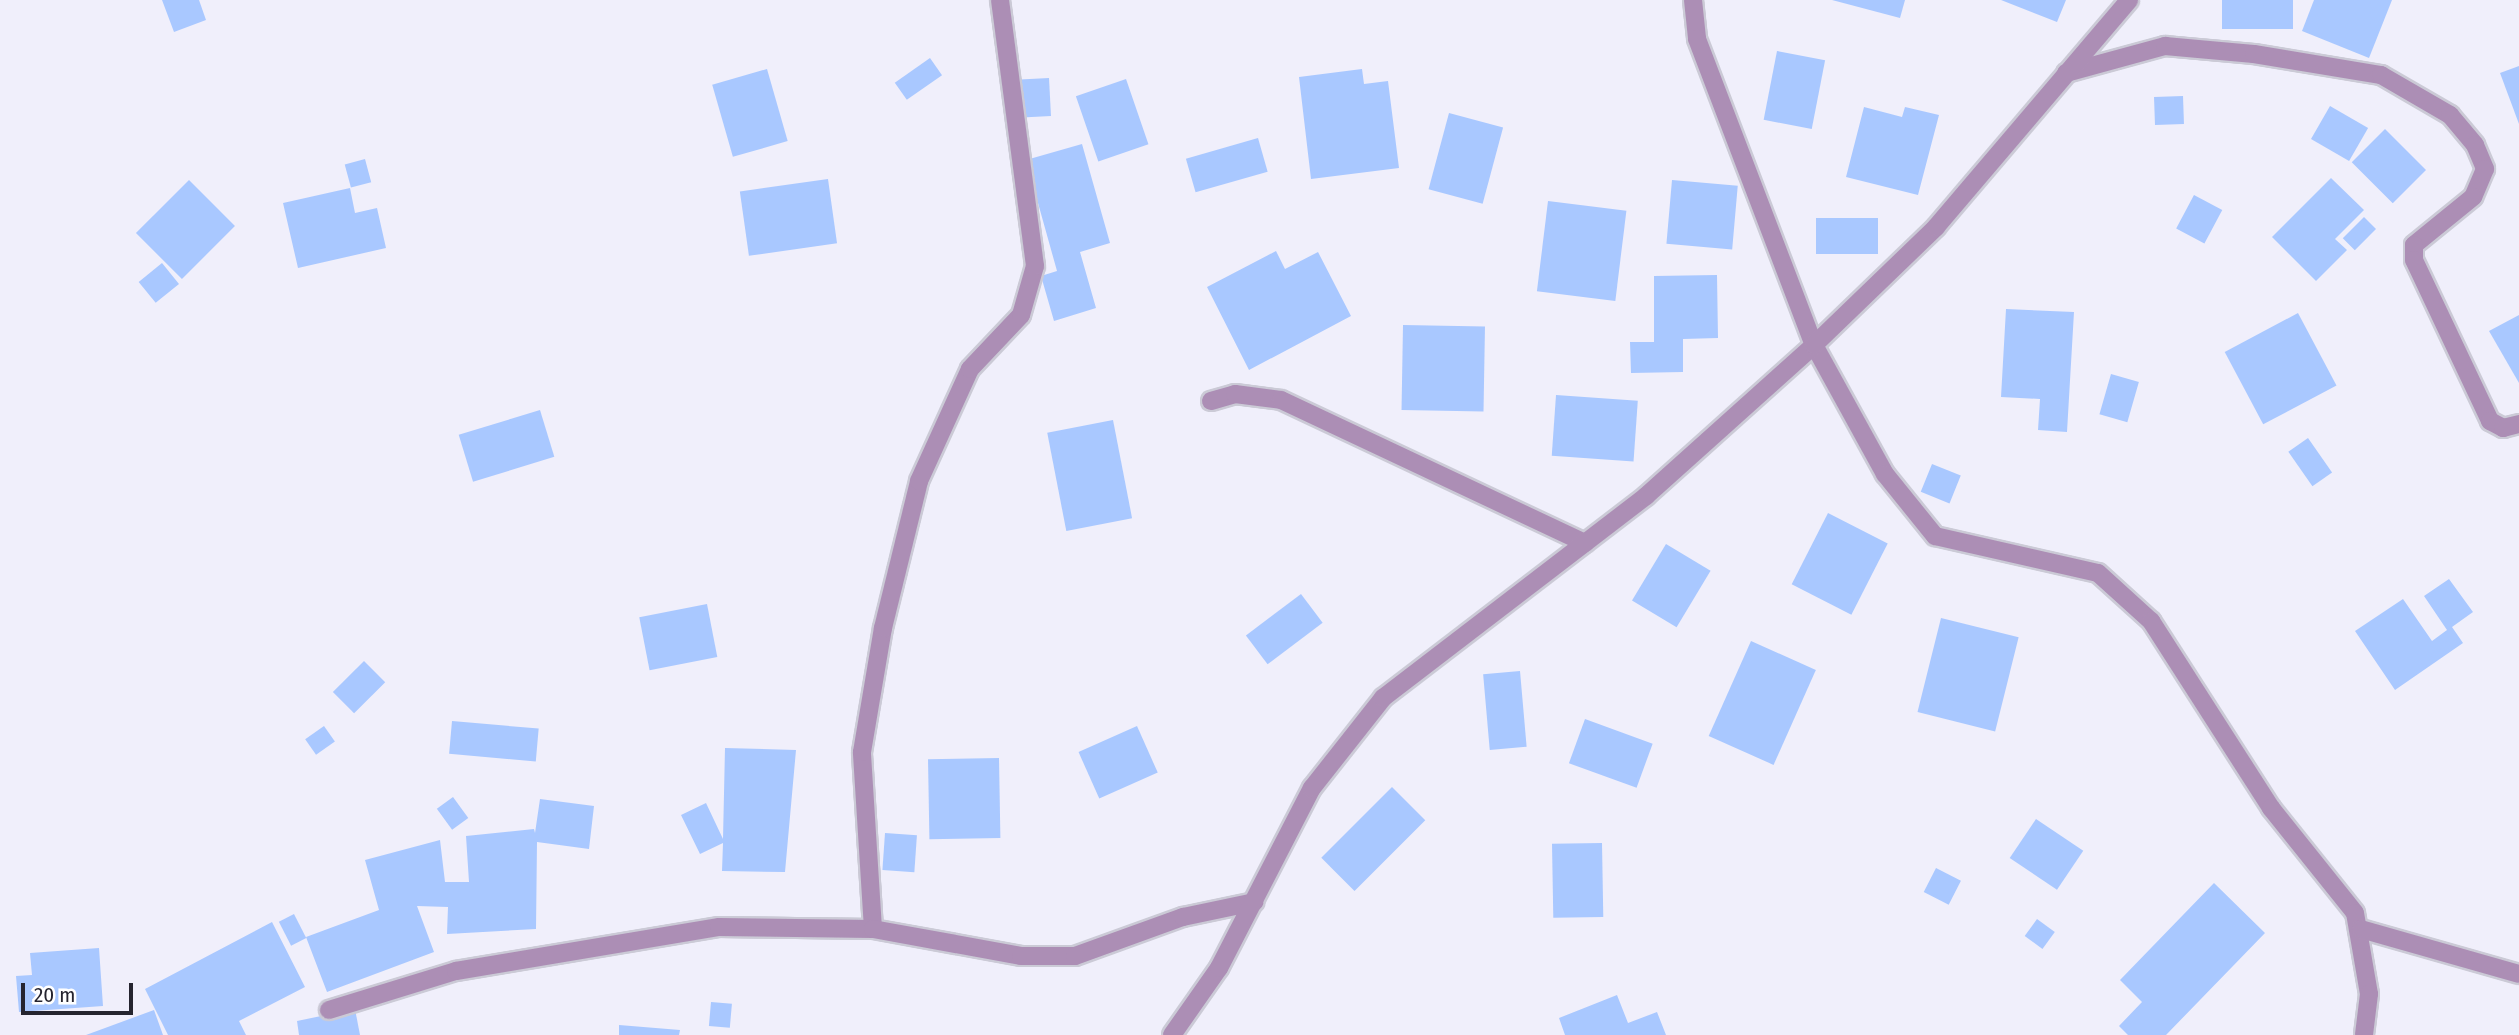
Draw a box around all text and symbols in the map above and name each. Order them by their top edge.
scale bar [24,968,136,1012]
text: 20 m [34,982,75,1008]

